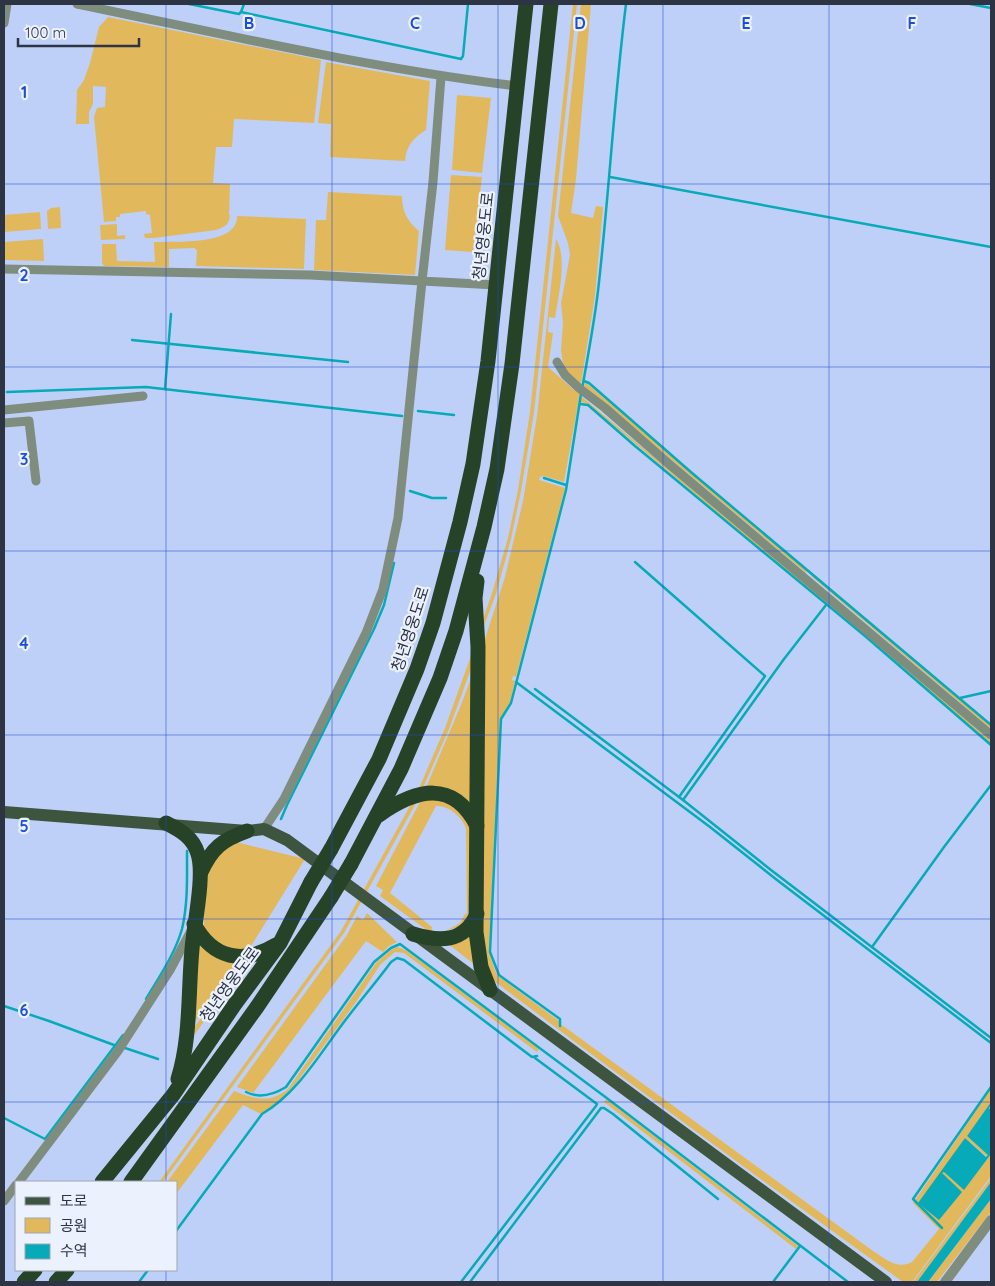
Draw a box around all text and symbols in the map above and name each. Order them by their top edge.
text: B [244,13,254,33]
text: C [410,13,420,33]
text: D [574,13,586,33]
text: E [741,13,751,33]
text: F [908,13,917,33]
scale bar [18,15,139,47]
text: 100 m [25,23,66,42]
text: 1 [21,82,27,102]
street label: 청년영웅도로 [468,191,498,281]
text: 2 [19,265,29,285]
text: 3 [20,449,28,469]
street label: 청년영웅도로 [387,584,433,674]
text: 4 [19,633,29,653]
text: 5 [19,816,29,836]
street label: 청년영웅도로 [195,942,263,1026]
text: 6 [20,1000,29,1020]
legend [15,1181,178,1271]
text: 도로 [60,1191,88,1210]
text: 공원 [60,1216,88,1235]
text: 수역 [60,1241,88,1260]

